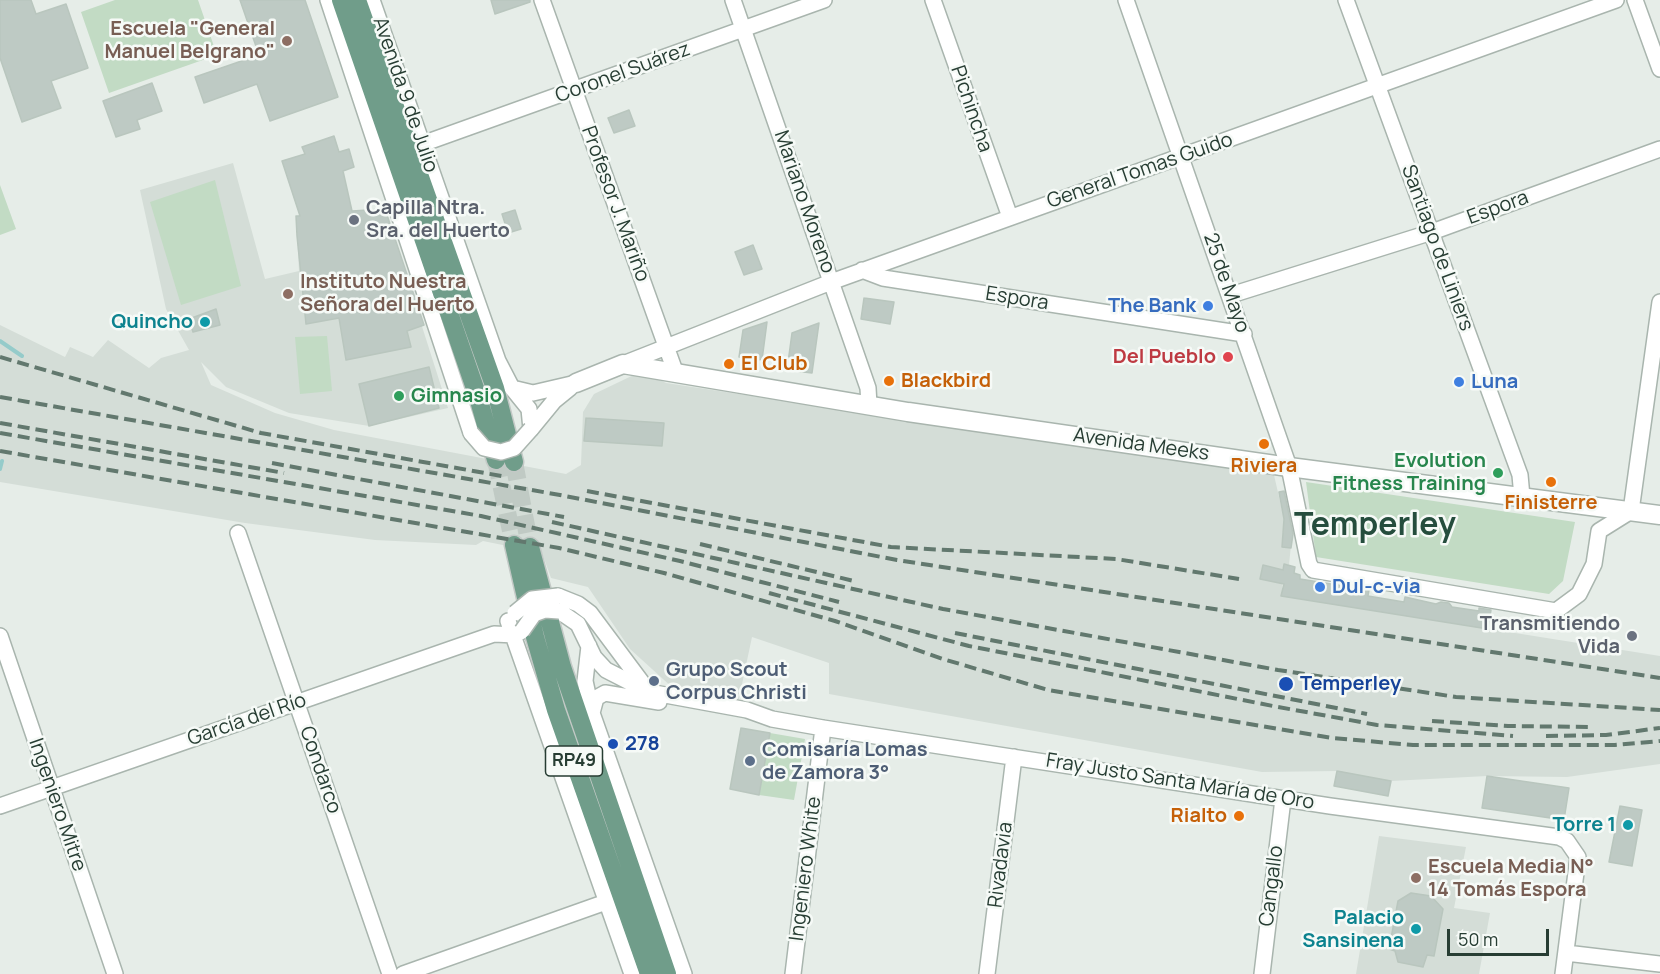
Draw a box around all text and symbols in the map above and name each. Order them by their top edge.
street label: Avenida 9 de Julio [367,14,443,176]
place label: Escuela "General Manuel Belgrano" [104,17,275,64]
marker: Escuela "General Manuel Belgrano" [280,34,294,48]
street label: Coronel Suárez [552,37,694,109]
street label: Pichincha [945,62,997,156]
street label: Profesor J. Mariño [576,123,654,285]
street label: Mariano Moreno [768,128,840,276]
street label: General Tomas Guido [1044,128,1236,214]
street label: Santiago de Liniers [1396,162,1478,334]
street label: Espora [1464,186,1532,230]
place label: Capilla Ntra. Sra. del Huerto [366,196,510,243]
marker: Capilla Ntra. Sra. del Huerto [347,213,361,227]
street label: 25 de Mayo [1198,230,1254,336]
place label: Instituto Nuestra Señora del Huerto [300,270,475,317]
street label: Espora [984,282,1050,316]
marker: Instituto Nuestra Señora del Huerto [281,287,295,301]
place label: The Bank [1108,294,1196,318]
marker: The Bank [1201,299,1215,313]
place label: Quincho [111,310,193,334]
marker: Quincho [198,315,212,329]
place label: Del Pueblo [1113,345,1216,369]
marker: Del Pueblo [1221,350,1235,364]
place label: El Club [741,352,808,376]
marker: El Club [722,357,736,371]
place label: Blackbird [901,369,991,393]
place label: Luna [1471,370,1518,394]
marker: Blackbird [882,374,896,388]
marker: Luna [1452,375,1466,389]
place label: Gimnasio [411,384,502,408]
marker: Gimnasio [392,389,406,403]
street label: Avenida Meeks [1072,424,1210,466]
marker: Riviera [1257,437,1271,451]
place label: Evolution Fitness Training [1332,449,1486,496]
place label: Riviera [1231,454,1297,478]
marker: Evolution Fitness Training [1491,466,1505,480]
marker: Finisterre [1544,475,1558,489]
place label: Finisterre [1505,491,1597,515]
district label: Temperley [1294,507,1456,545]
place label: Dul-c-via [1332,575,1421,599]
marker: Dul-c-via [1313,580,1327,594]
place label: Transmitiendo Vida [1480,612,1620,659]
marker: Transmitiendo Vida [1625,629,1639,643]
place label: Grupo Scout Corpus Christi [666,658,807,705]
place label: Temperley [1300,672,1401,696]
marker: Grupo Scout Corpus Christi [647,674,661,688]
marker: Temperley [1277,675,1295,693]
street label: García del Río [184,688,310,752]
street label: Condarco [294,723,346,817]
place label: 278 [625,732,660,756]
street label: Ingeniero Mitre [23,735,91,875]
marker: 278 [606,737,620,751]
place label: Comisaría Lomas de Zamora 3° [762,738,928,785]
road number: RP49 [546,746,602,776]
street label: Fray Justo Santa María de Oro [1044,749,1316,815]
marker: Comisaría Lomas de Zamora 3° [743,754,757,768]
street label: Ingeniero White [785,795,827,943]
place label: Rialto [1171,804,1227,828]
marker: Rialto [1232,809,1246,823]
place label: Torre 1 [1553,813,1616,837]
marker: Torre 1 [1621,818,1635,832]
street label: Rivadavia [984,821,1018,909]
street label: Cangallo [1255,844,1289,928]
place label: Escuela Media N° 14 Tomás Espora [1428,855,1594,902]
marker: Escuela Media N° 14 Tomás Espora [1409,871,1423,885]
place label: Palacio Sansinena [1302,906,1404,953]
scale bar [1450,917,1552,955]
marker: Palacio Sansinena [1409,922,1423,936]
text: 50 m [1458,927,1498,951]

